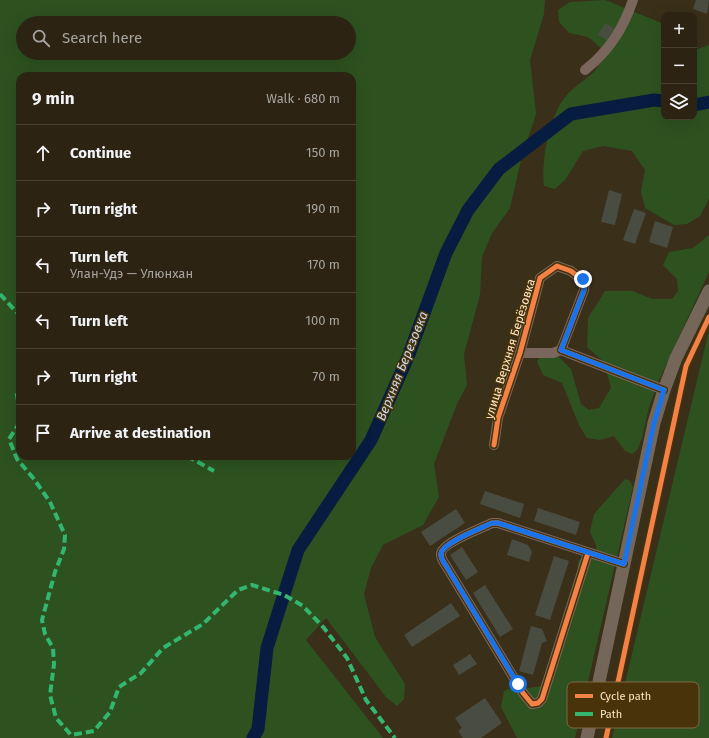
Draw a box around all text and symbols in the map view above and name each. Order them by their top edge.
map controls [661,12,697,120]
button: + [661,12,697,48]
search box [16,16,356,60]
icon: search [30,27,52,49]
text: Search here [62,29,142,47]
button: − [661,48,697,84]
button: layers [661,84,697,120]
text: 9 min [32,88,75,109]
text: Walk · 680 m [266,91,340,106]
icon: ahead [32,142,54,164]
text: Continue [70,144,131,162]
text: 150 m [306,145,340,160]
icon: right [32,198,54,220]
text: Turn right [70,200,137,218]
text: 190 m [306,201,340,216]
text: Turn left [70,248,128,266]
icon: left [32,254,54,276]
text: 170 m [307,257,340,272]
text: Улан-Удэ — Улюнхан [70,266,193,281]
route end [574,270,592,288]
street label: улица Верхняя Берёзовка [482,277,538,421]
water label: Верхняя Березовка [373,309,431,423]
icon: left [32,310,54,332]
text: Turn left [70,312,128,330]
text: 100 m [305,313,340,328]
icon: right [32,366,54,388]
text: Turn right [70,368,137,386]
text: 70 m [313,369,340,384]
icon: arrive [32,422,54,444]
text: Arrive at destination [70,424,211,442]
route start [509,675,527,693]
legend [567,682,699,728]
text: Cycle path [600,690,651,703]
text: Path [600,708,622,721]

